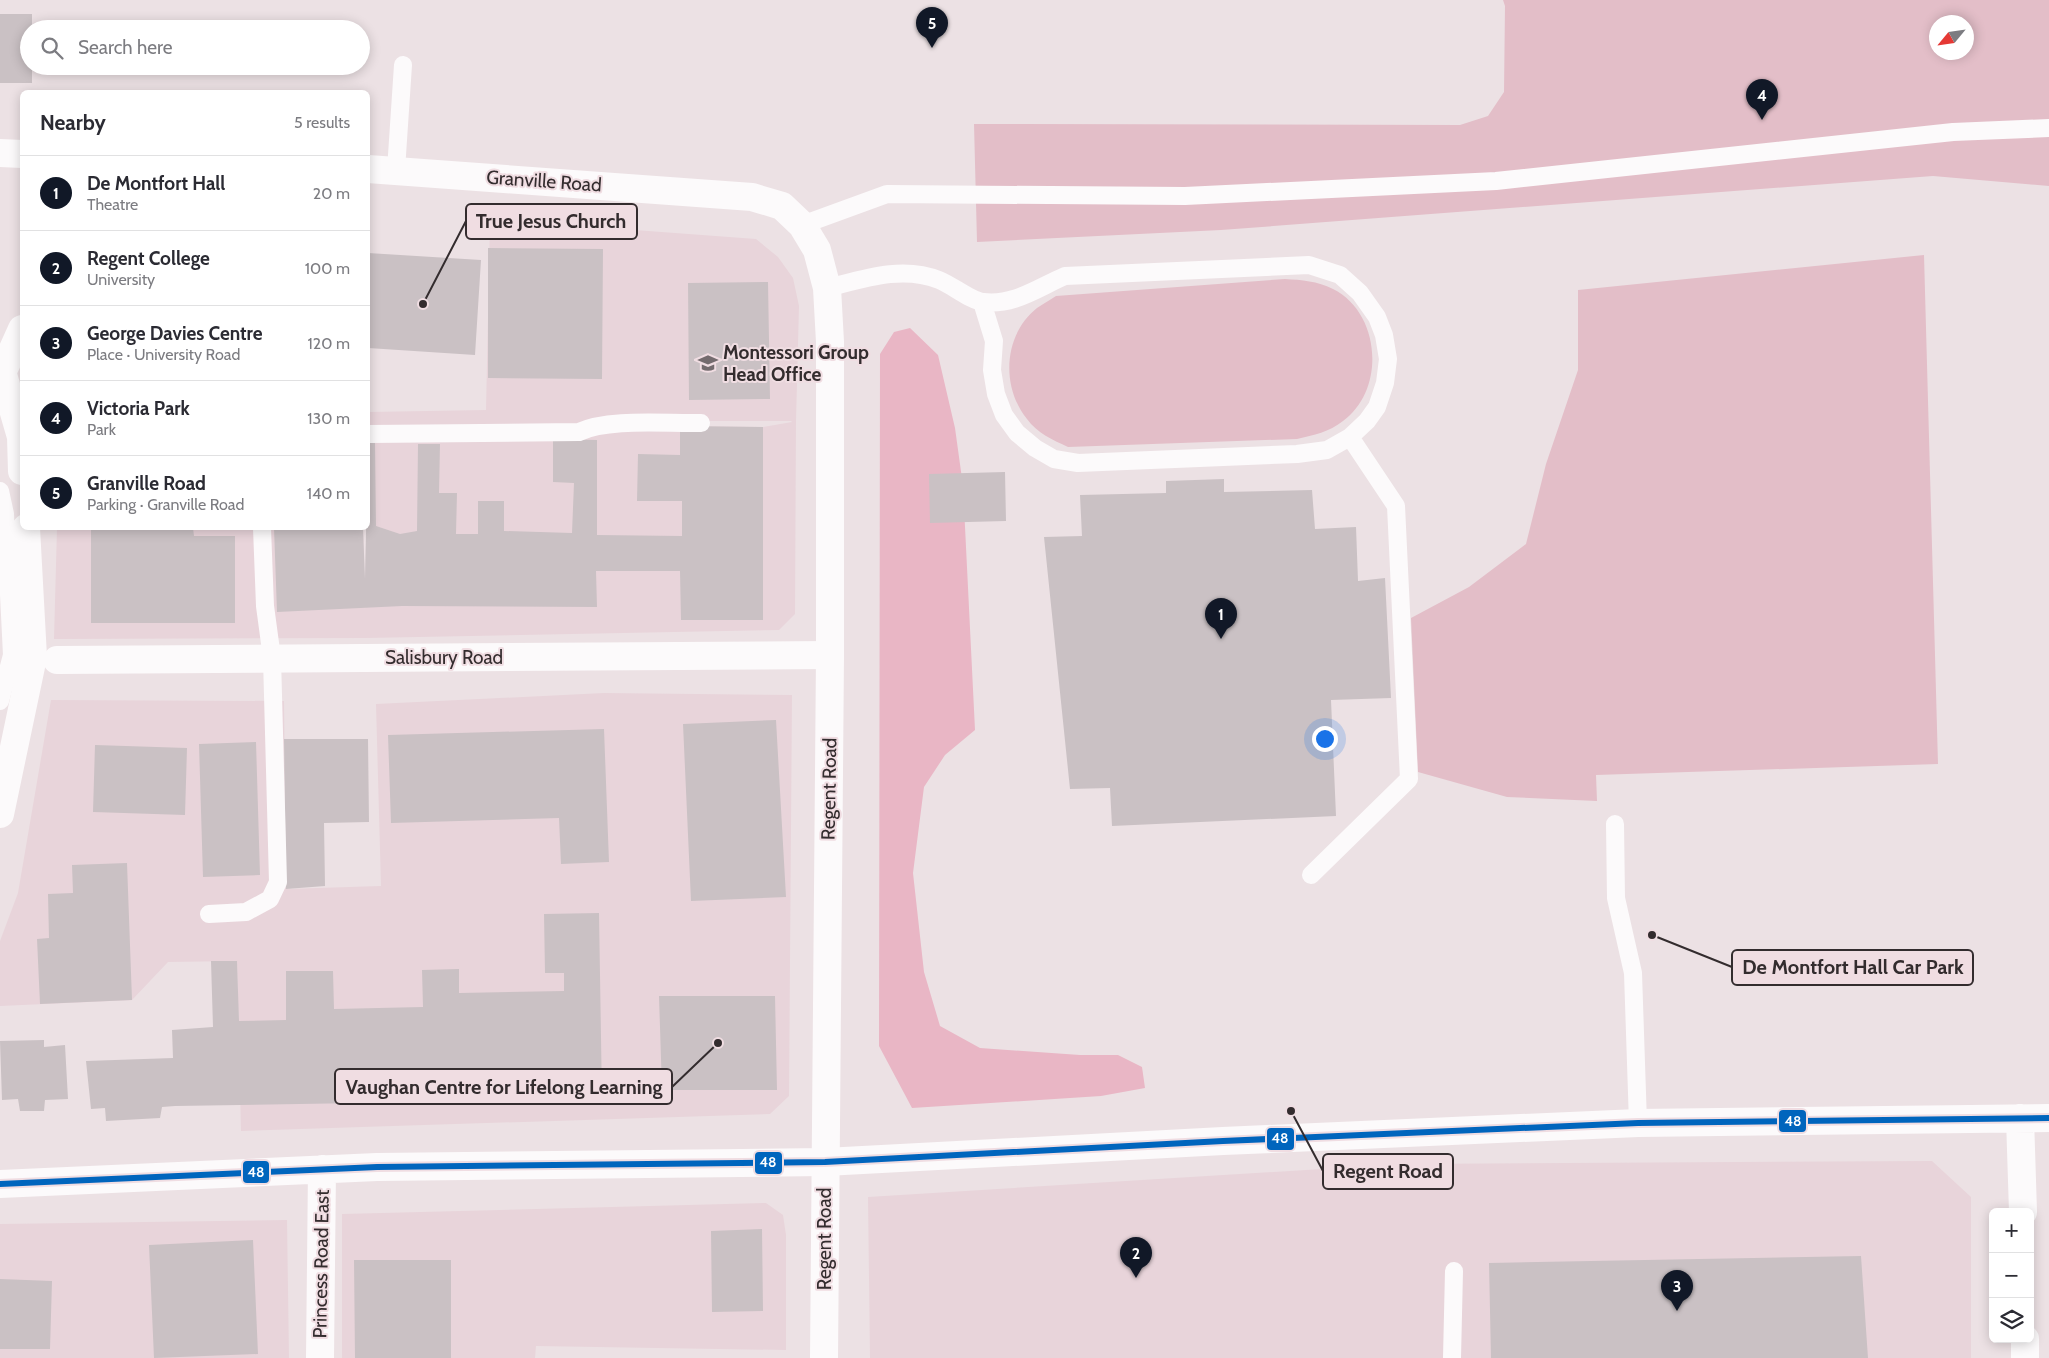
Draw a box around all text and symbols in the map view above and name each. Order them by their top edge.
pin: 5 [916,7,948,48]
north arrow [1929,15,1974,60]
search box [20,20,370,75]
icon: search [38,34,66,62]
text: Search here [78,36,172,59]
pin: 4 [1746,79,1778,120]
text: Nearby [40,110,106,135]
text: 5 results [294,113,350,132]
street label: Granville Road [486,166,602,196]
text: De Montfort Hall [87,172,225,195]
text: 1 [53,184,59,203]
text: 20 m [313,184,350,203]
text: Theatre [87,195,138,214]
callout: True Jesus Church [466,204,637,239]
text: True Jesus Church [476,209,626,233]
text: Regent College [87,247,210,270]
text: 2 [52,259,60,278]
text: 100 m [305,259,350,278]
text: University [87,270,155,289]
text: George Davies Centre [87,322,263,345]
text: 3 [52,334,60,353]
text: 120 m [308,334,350,353]
place label: Montessori Group Head Office [723,341,869,386]
text: Place · University Road [87,345,240,364]
school or university icon: Montessori Group Head Office [697,352,719,374]
text: Victoria Park [87,397,190,420]
text: 4 [51,409,61,428]
text: 130 m [307,409,350,428]
text: Park [87,420,116,439]
text: Granville Road [87,472,206,495]
text: 5 [52,484,60,503]
text: 140 m [307,484,350,503]
text: Parking · Granville Road [87,495,244,514]
pin: 1 [1205,598,1237,639]
street label: Salisbury Road [385,646,503,669]
your location [1312,726,1338,752]
street label: Regent Road [817,738,841,840]
callout: De Montfort Hall Car Park [1732,950,1973,985]
text: De Montfort Hall Car Park [1742,955,1964,979]
callout: Vaughan Centre for Lifelong Learning [335,1069,672,1104]
text: Vaughan Centre for Lifelong Learning [345,1075,663,1099]
line badge: 48 [1778,1109,1807,1133]
text: 48 [1784,1112,1802,1130]
line badge: 48 [1266,1127,1295,1151]
text: 48 [1271,1129,1289,1147]
line badge: 48 [754,1151,783,1175]
text: 48 [759,1153,777,1171]
callout: Regent Road [1323,1154,1453,1189]
text: Regent Road [1333,1159,1443,1183]
line badge: 48 [242,1160,270,1184]
text: 48 [247,1163,265,1181]
street label: Regent Road [813,1188,836,1290]
street label: Princess Road East [308,1189,334,1339]
map controls [1989,1208,2034,1343]
button: + [1989,1208,2034,1253]
pin: 2 [1120,1237,1152,1278]
button: − [1989,1253,2034,1298]
pin: 3 [1661,1270,1693,1311]
button: layers [1989,1298,2034,1343]

